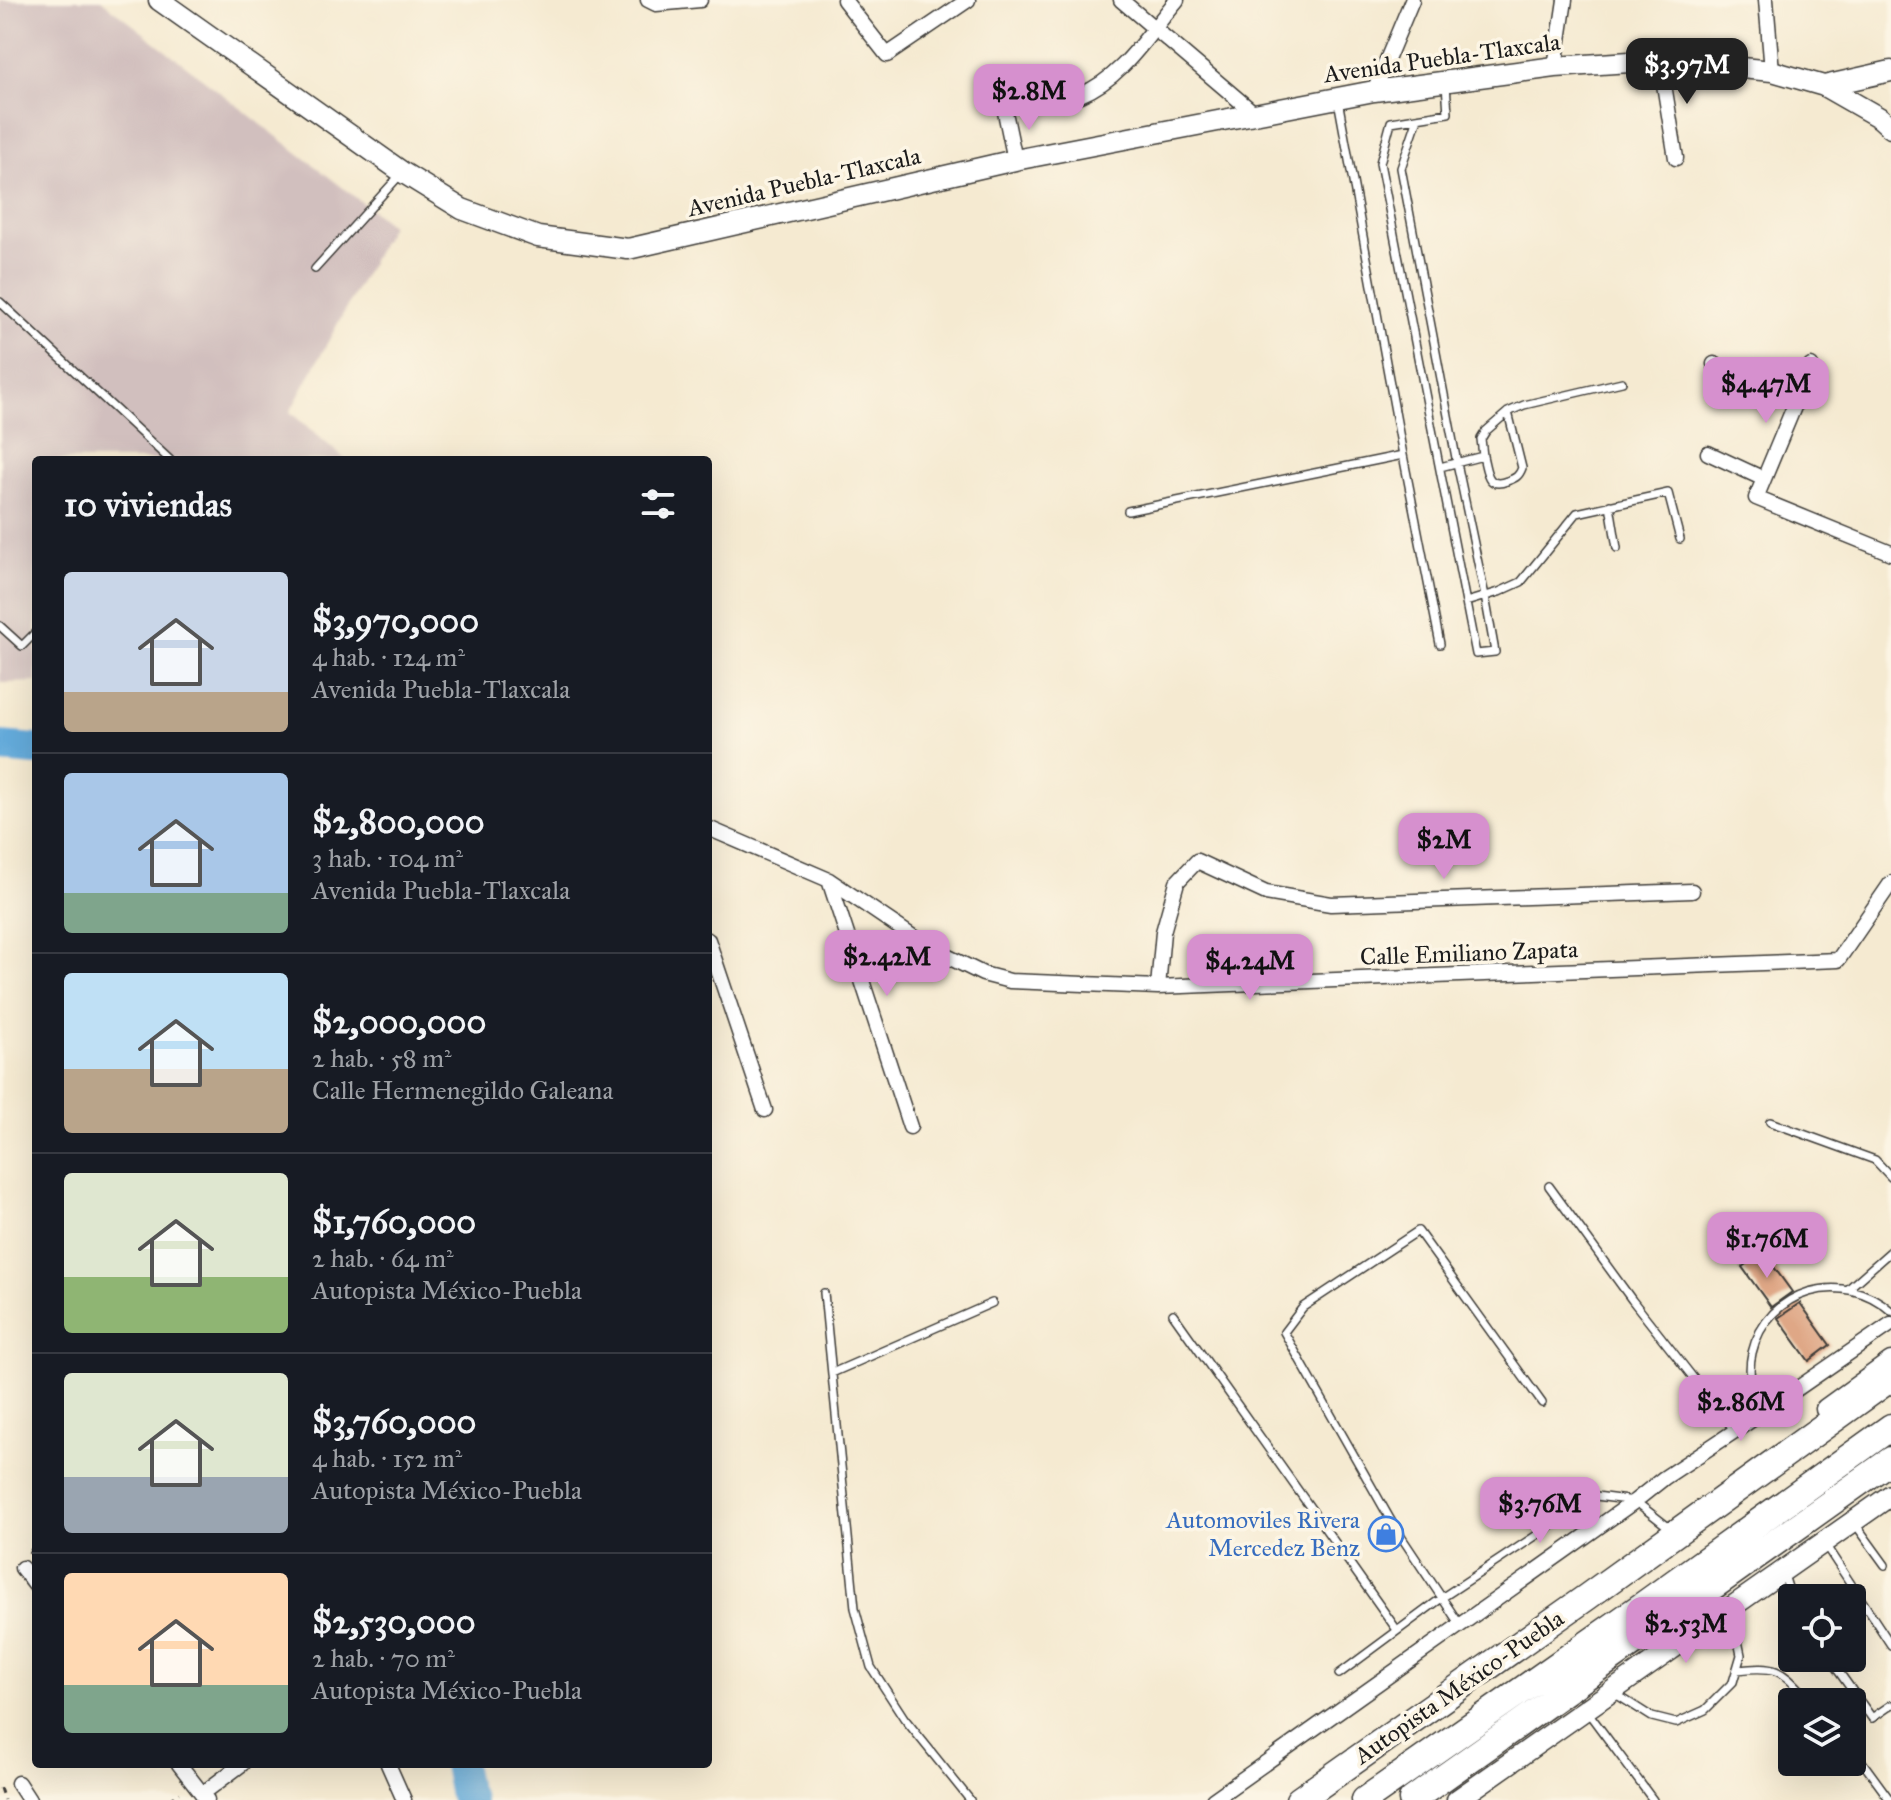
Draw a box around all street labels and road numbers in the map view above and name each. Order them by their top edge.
street label: Avenida Puebla-Tlaxcala [1321,26,1563,90]
street label: Avenida Puebla-Tlaxcala [684,140,924,224]
street label: Calle Emiliano Zapata [1360,934,1579,972]
street label: Autopista México-Puebla [1348,1603,1570,1771]

